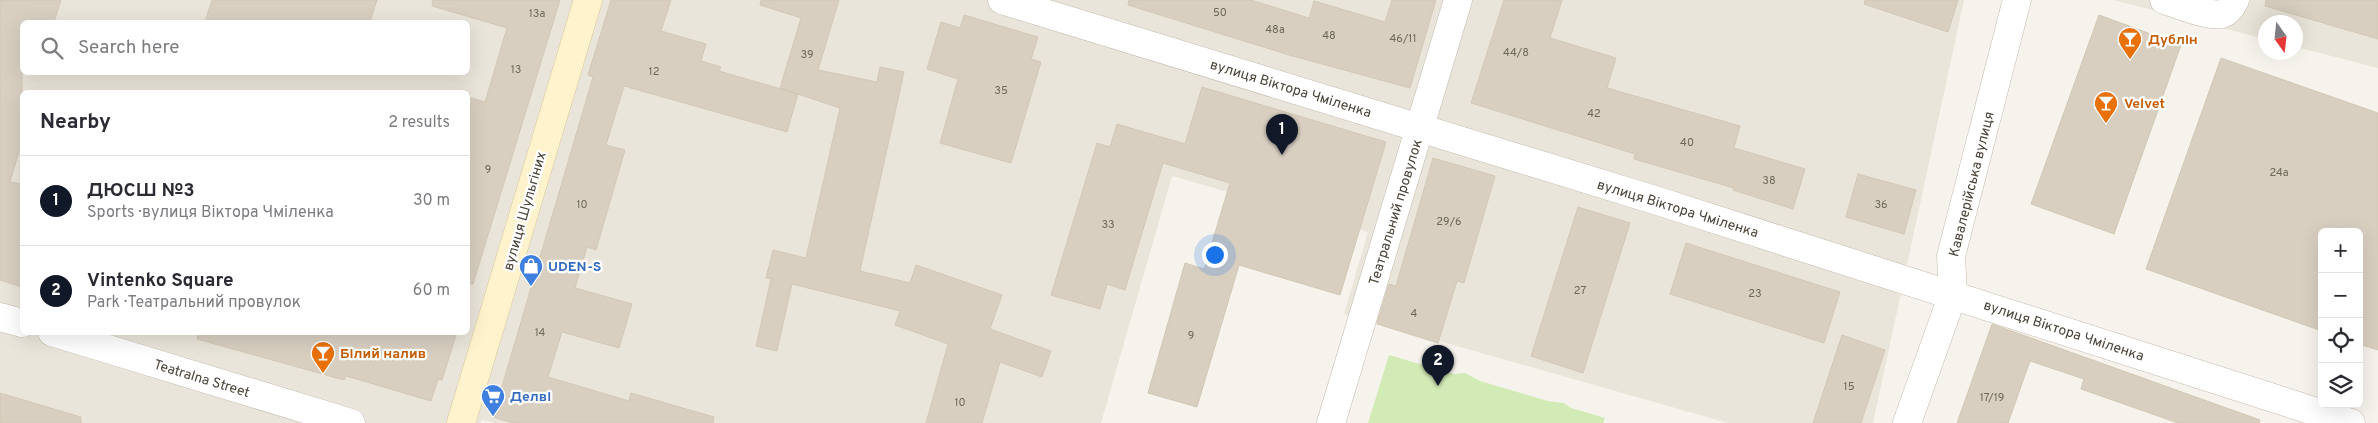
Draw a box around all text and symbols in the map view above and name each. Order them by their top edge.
house number: 50 [1213,6,1227,20]
house number: 13а [529,7,546,21]
north arrow [2258,15,2303,60]
search box [20,20,470,75]
house number: 48а [1265,23,1285,37]
bar icon: Дублін [2117,26,2143,60]
house number: 48 [1322,29,1336,43]
house number: 46/11 [1390,32,1417,46]
place label: Дублін [2148,32,2198,49]
icon: search [38,34,66,62]
text: Search here [78,36,180,60]
house number: 44/8 [1503,46,1529,60]
house number: 39 [801,48,813,62]
street label: вулиця Віктора Чміленка [1208,57,1373,122]
house number: 13 [511,63,521,77]
house number: 12 [649,65,659,79]
house number: 35 [994,84,1008,98]
bar icon: Velvet [2093,90,2119,124]
place label: Velvet [2124,96,2165,113]
house number: 42 [1587,107,1601,121]
text: Nearby [40,109,111,136]
street label: Кавалерійська вулиця [1946,110,1999,259]
text: 2 results [388,113,450,133]
pin: 1 [1266,114,1298,155]
house number: 40 [1680,136,1694,150]
street label: Театральний провулок [1366,137,1427,287]
street label: вулиця Шульгіних [500,150,551,273]
house number: 9 [485,163,491,177]
house number: 24а [2269,166,2289,180]
house number: 38 [1762,174,1776,188]
street label: вулиця Віктора Чміленка [1595,177,1760,242]
text: ДЮСШ №3 [87,179,195,203]
text: 1 [53,191,59,211]
text: 30 m [413,191,450,211]
house number: 10 [576,198,588,212]
house number: 36 [1874,198,1888,212]
text: Sports · вулиця Віктора Чміленка [87,203,334,223]
house number: 29/6 [1436,215,1462,229]
house number: 33 [1101,218,1115,232]
map controls [2318,228,2363,408]
button: + [2318,228,2363,273]
your location [1202,242,1228,268]
shop icon: UDEN-S [518,253,544,287]
place label: UDEN-S [548,259,601,276]
text: Vintenko Square [87,269,234,293]
button: − [2318,273,2363,318]
text: 2 [51,281,61,301]
text: 60 m [413,281,450,301]
house number: 27 [1574,284,1586,298]
house number: 23 [1748,287,1762,301]
text: Park · Театральний провулок [87,293,301,313]
street label: вулиця Віктора Чміленка [1981,297,2146,365]
house number: 4 [1411,307,1418,321]
button: locate [2318,318,2363,363]
house number: 14 [535,326,546,340]
house number: 9 [1188,329,1194,343]
bar icon: Білий налив [310,340,336,374]
pin: 2 [1422,345,1454,386]
place label: Білий налив [340,346,426,363]
street label: Teatralna Street [151,357,252,402]
button: layers [2318,363,2363,408]
house number: 15 [1844,380,1855,394]
supermarket icon: Делві [480,383,506,417]
place label: Делві [510,389,551,406]
house number: 17/19 [1980,391,2004,405]
house number: 10 [954,396,966,410]

